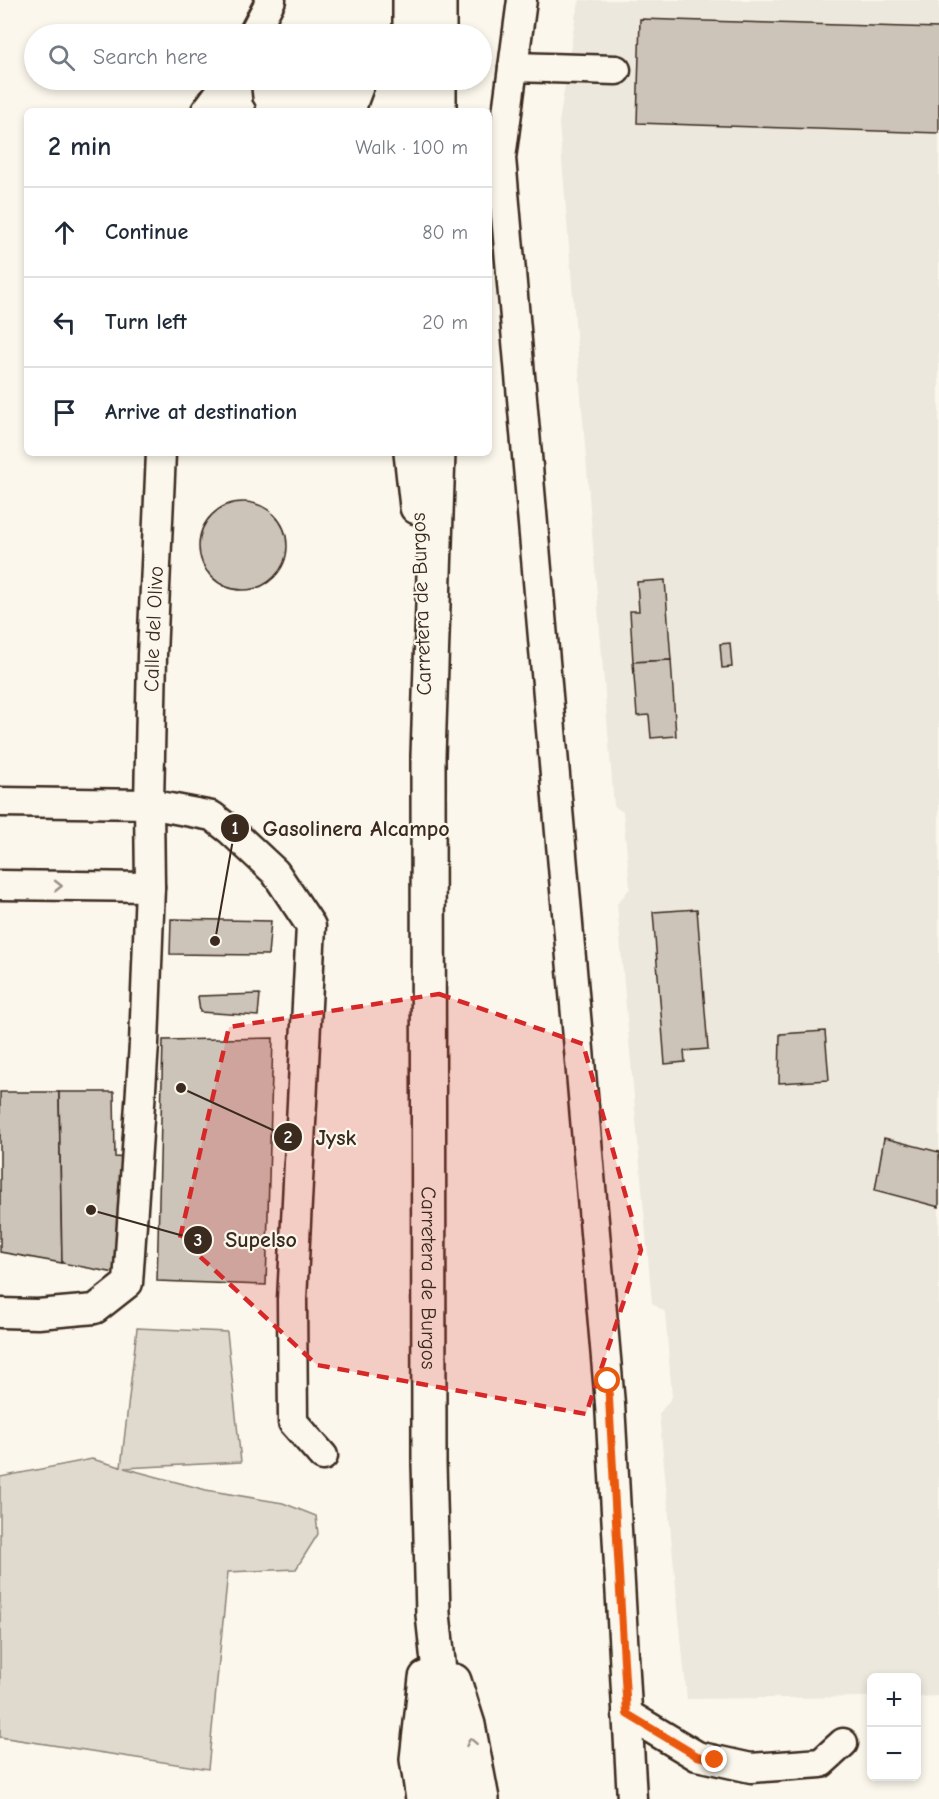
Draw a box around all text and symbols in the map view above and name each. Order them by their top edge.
search box [24,24,492,90]
icon: search [45,41,78,74]
text: Search here [93,44,208,70]
text: 2 min [48,132,111,162]
text: Walk · 100 m [355,136,468,159]
icon: ahead [48,216,81,249]
text: Continue [105,219,188,245]
text: 80 m [422,221,468,244]
icon: left [48,306,81,339]
text: Turn left [105,309,187,335]
text: 20 m [422,311,468,334]
icon: arrive [48,396,81,429]
text: Arrive at destination [105,399,297,425]
street label: Carretera de Burgos [406,512,436,696]
street label: Calle del Olivo [139,565,168,692]
callout: Gasolinera Alcampo [220,808,461,848]
text: Gasolinera Alcampo [262,816,450,842]
text: 1 [231,818,239,839]
one-way arrow [54,880,63,892]
callout: Jysk [273,1117,368,1157]
text: Jysk [316,1125,357,1151]
text: 2 [284,1127,293,1148]
street label: Carretera de Burgos [417,1186,441,1370]
callout: Supelso [183,1220,309,1260]
text: Supelso [225,1227,297,1253]
text: 3 [194,1230,202,1251]
route start [594,1367,620,1393]
map controls [867,1673,921,1781]
button: + [867,1673,921,1727]
button: − [867,1727,921,1781]
one-way arrow [465,1737,478,1747]
route end [701,1746,727,1772]

